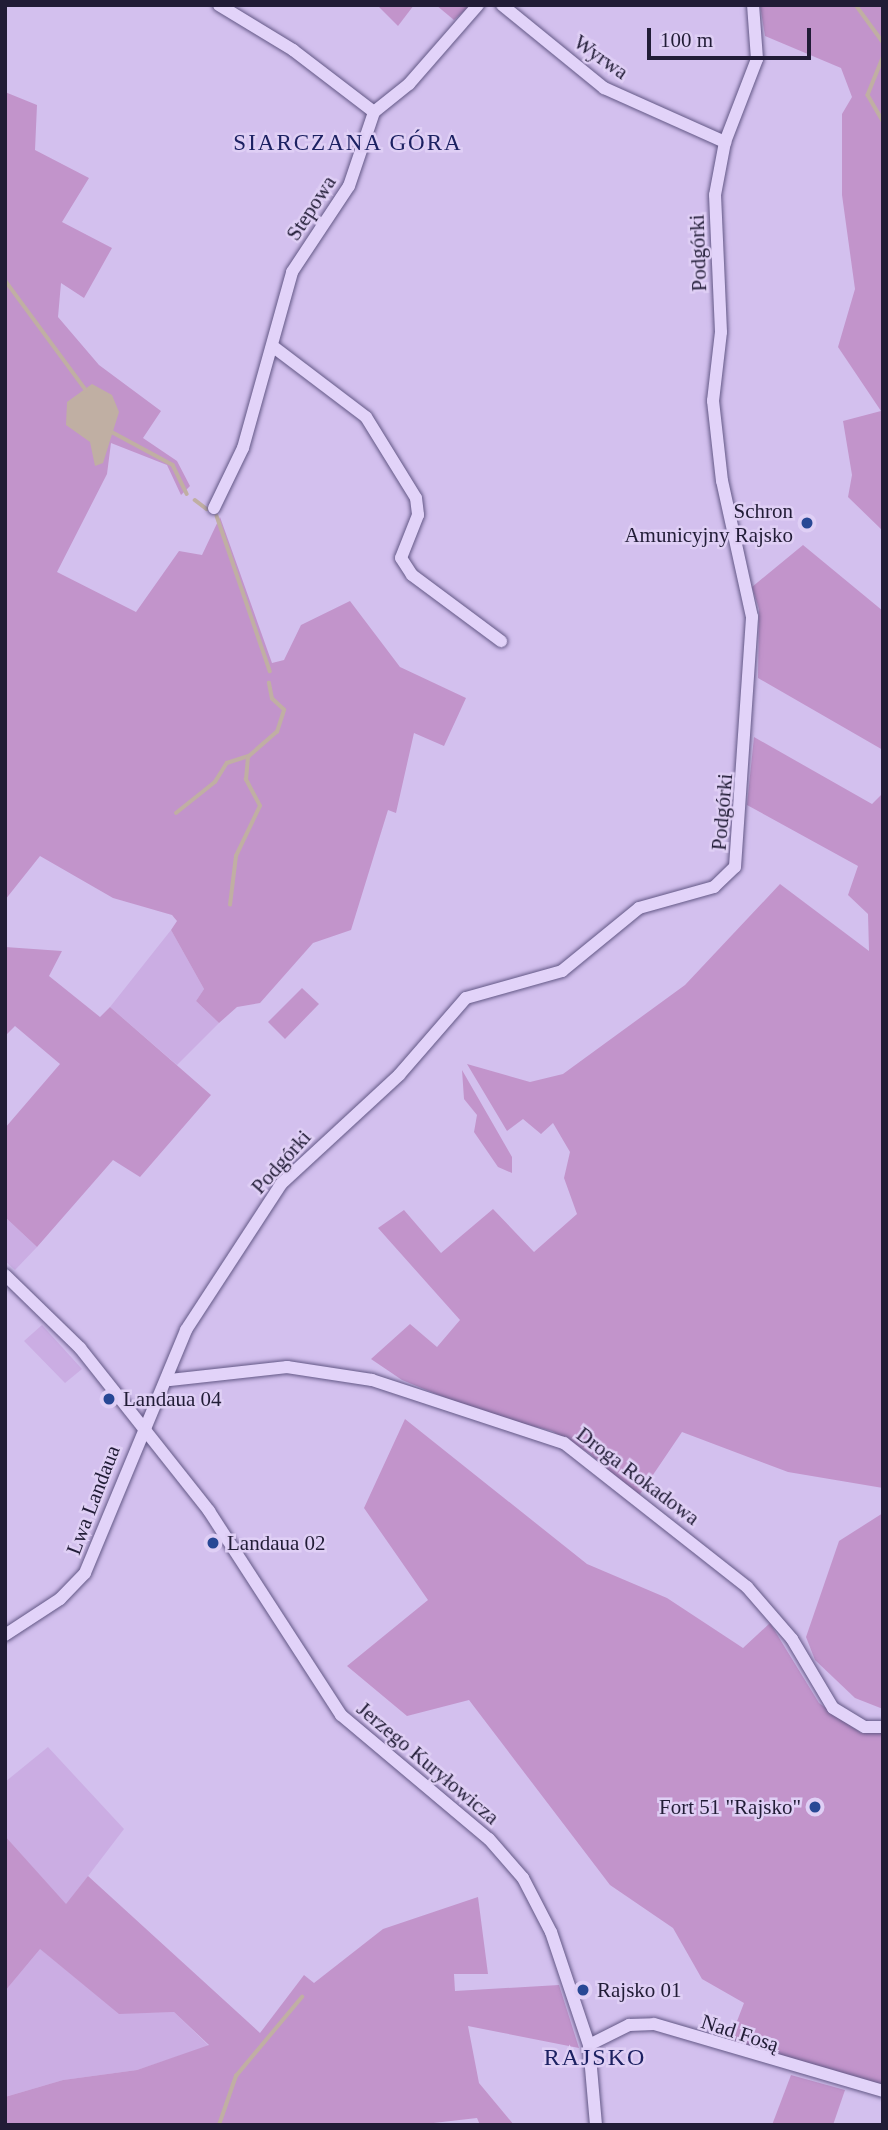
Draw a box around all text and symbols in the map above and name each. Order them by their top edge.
scale bar [650,14,814,58]
text: 100 m [660,28,713,52]
street label: Wyrwa [569,29,633,85]
district label: SIARCZANA GÓRA [234,129,462,157]
street label: Stepowa [281,171,341,245]
street label: Podgórki [684,214,712,292]
place label: Schron Amunicyjny Rajsko [624,498,793,548]
marker: Schron Amunicyjny Rajsko [799,515,815,531]
street label: Podgórki [706,773,738,851]
street label: Podgórki [246,1125,316,1199]
place label: Landaua 04 [123,1386,222,1412]
marker: Landaua 04 [101,1391,117,1407]
street label: Droga Rokadowa [572,1422,704,1530]
street label: Lwa Landaua [61,1442,125,1558]
place label: Landaua 02 [227,1530,326,1556]
marker: Landaua 02 [205,1535,221,1551]
street label: Jerzego Kuryłowicza [352,1696,504,1830]
place label: Fort 51 "Rajsko" [659,1794,801,1820]
marker: Fort 51 "Rajsko" [807,1799,823,1815]
place label: Rajsko 01 [597,1977,682,2003]
marker: Rajsko 01 [575,1982,591,1998]
street label: Nad Fosą [698,2009,782,2057]
district label: RAJSKO [544,2044,646,2072]

